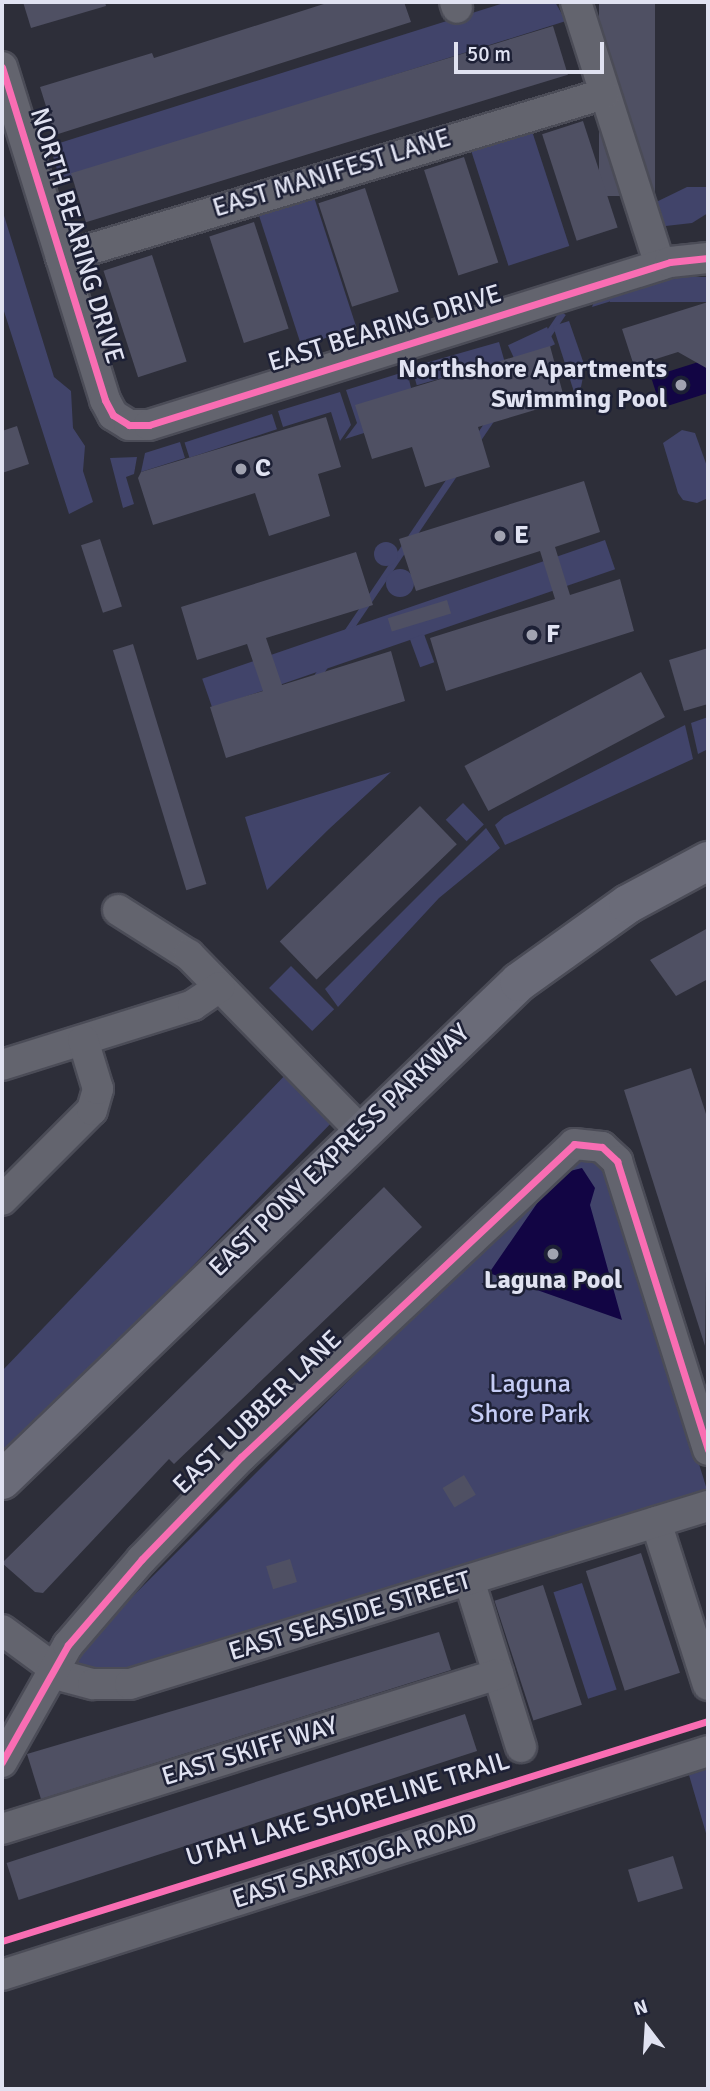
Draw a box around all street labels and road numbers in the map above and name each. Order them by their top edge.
street label: NORTH BEARING DRIVE [22,104,130,368]
street label: EAST MANIFEST LANE [209,123,455,225]
street label: EAST BEARING DRIVE [265,279,505,379]
street label: EAST PONY EXPRESS PARKWAY [203,1018,477,1284]
street label: EAST LUBBER LANE [167,1325,349,1501]
street label: EAST SEASIDE STREET [225,1565,475,1669]
street label: EAST SKIFF WAY [158,1710,342,1794]
street label: UTAH LAKE SHORELINE TRAIL [183,1746,513,1874]
street label: EAST SARATOGA ROAD [229,1808,481,1916]

